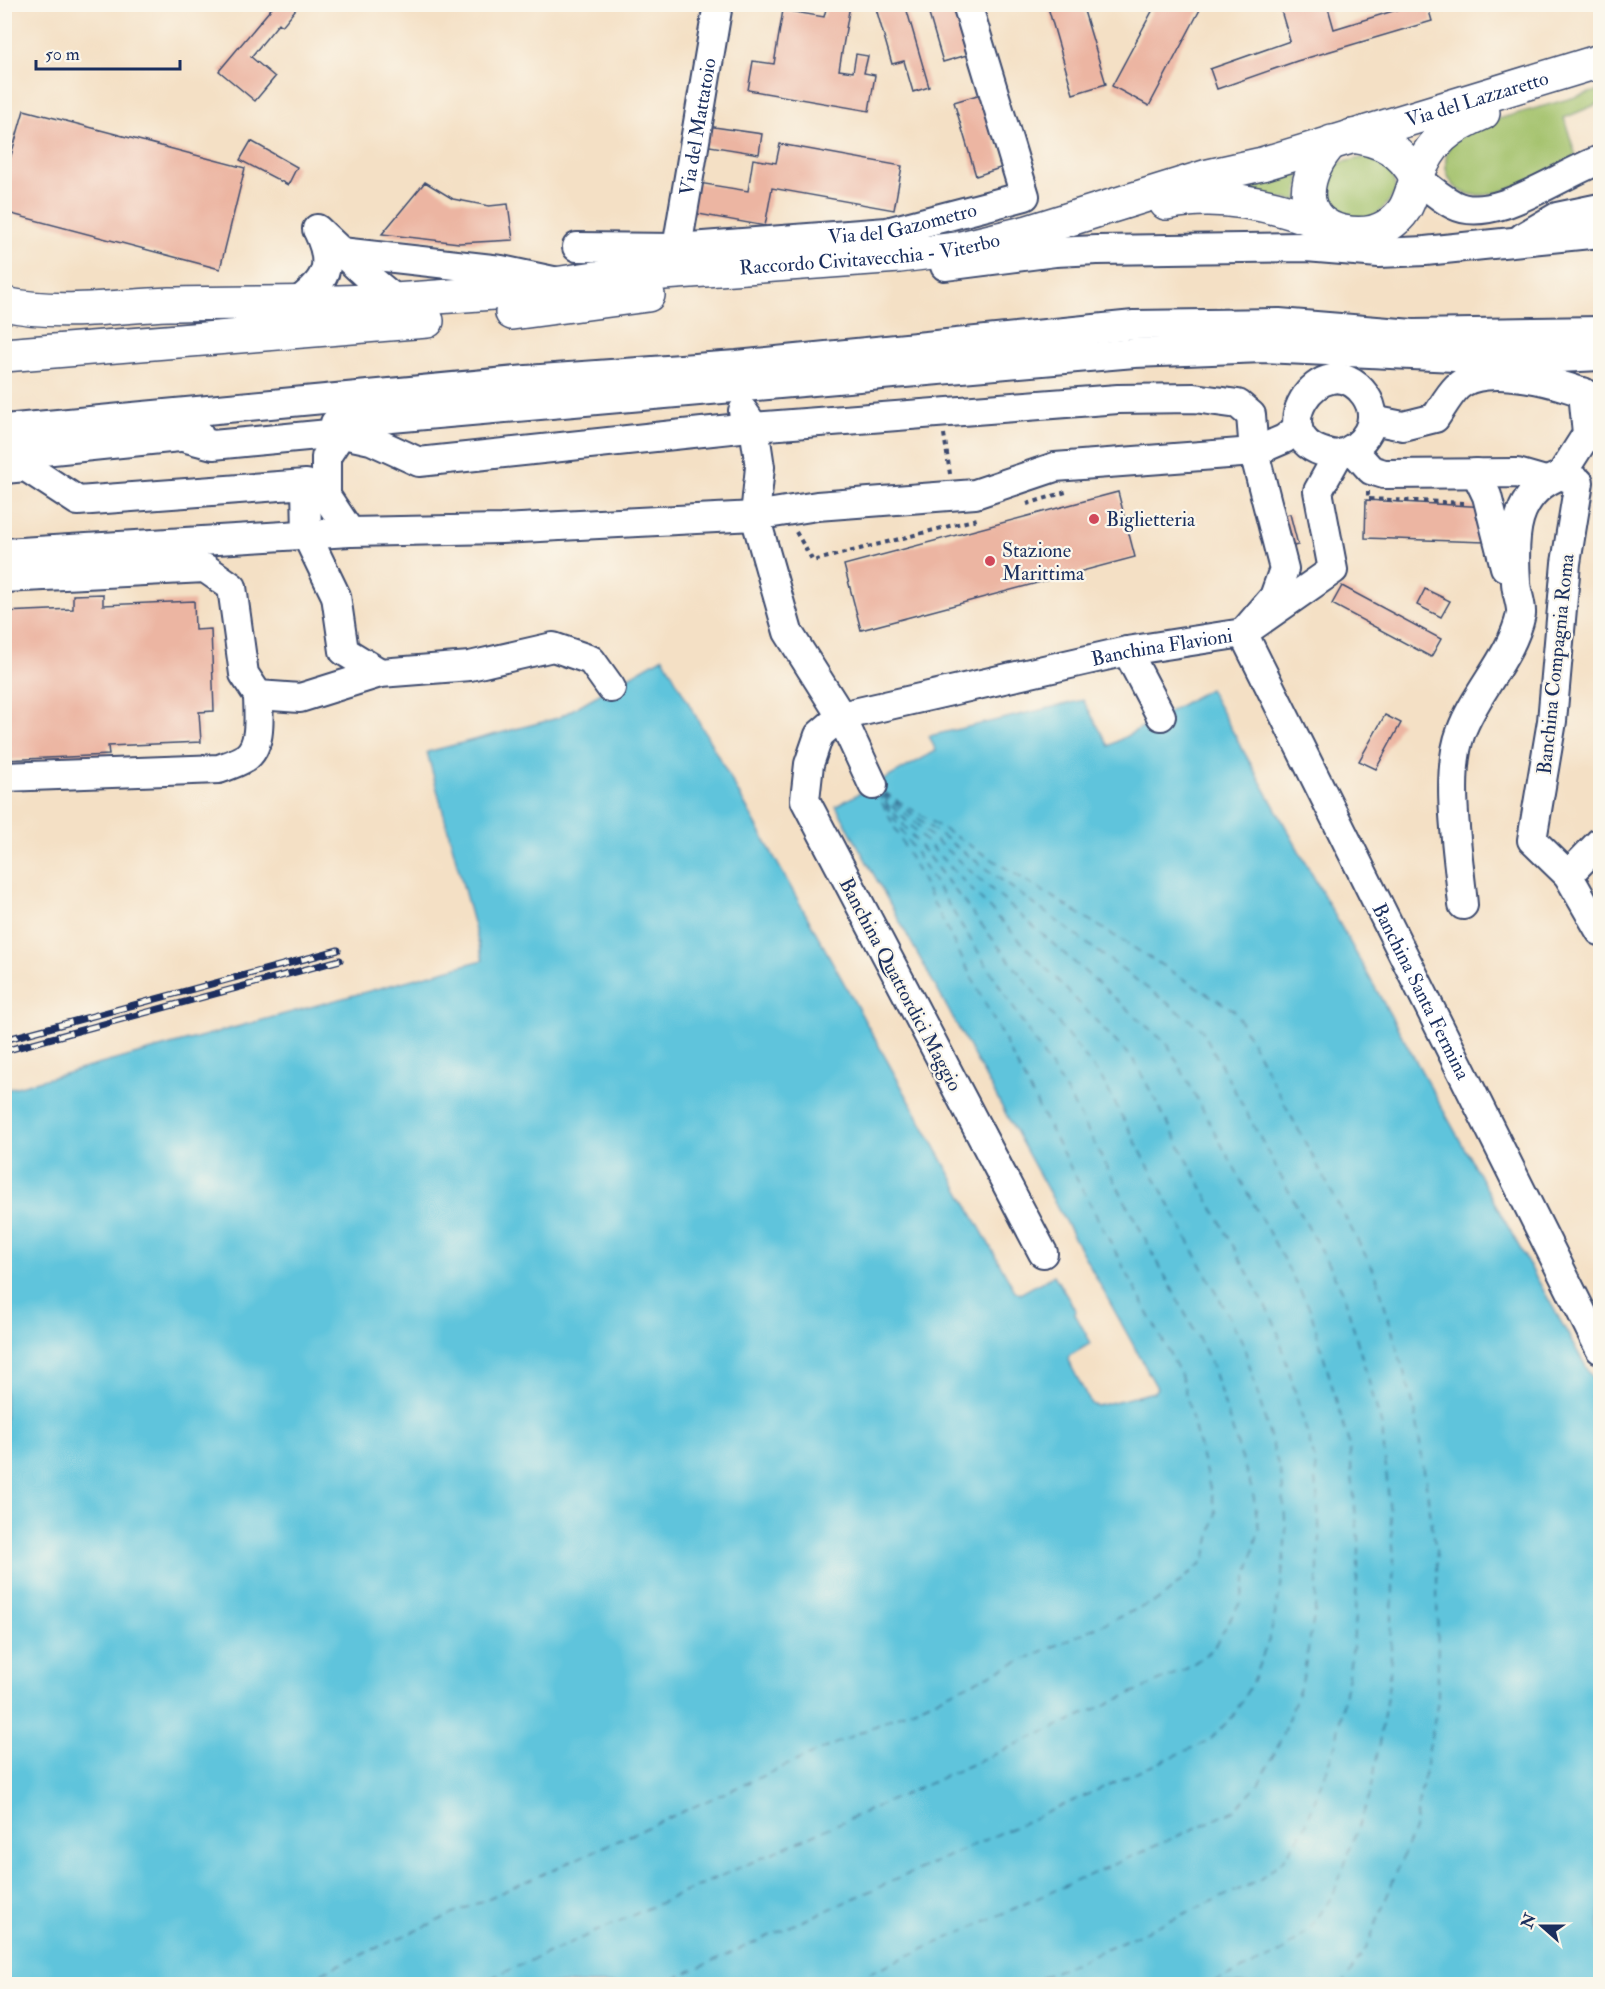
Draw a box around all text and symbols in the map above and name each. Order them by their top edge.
scale bar [36,33,180,71]
text: 50 m [45,43,80,66]
street label: Via del Mattatoio [674,56,722,197]
street label: Via del Lazzaretto [1403,65,1551,133]
street label: Via del Gazometro [827,197,979,249]
street label: Raccordo Civitavecchia - Viterbo [738,227,1002,281]
place label: Biglietteria [1106,507,1196,532]
marker: Biglietteria [1087,512,1101,526]
place label: Stazione Marittima [1002,538,1085,586]
street label: Banchina Compagnia Roma [1531,552,1581,776]
marker: Stazione Marittima [983,554,997,568]
street label: Banchina Flavioni [1089,623,1234,672]
street label: Banchina Quattordici Maggio [834,873,967,1095]
street label: Banchina Santa Fermina [1367,899,1476,1084]
north arrow [1512,1896,1572,1956]
text: N [1517,1910,1541,1932]

